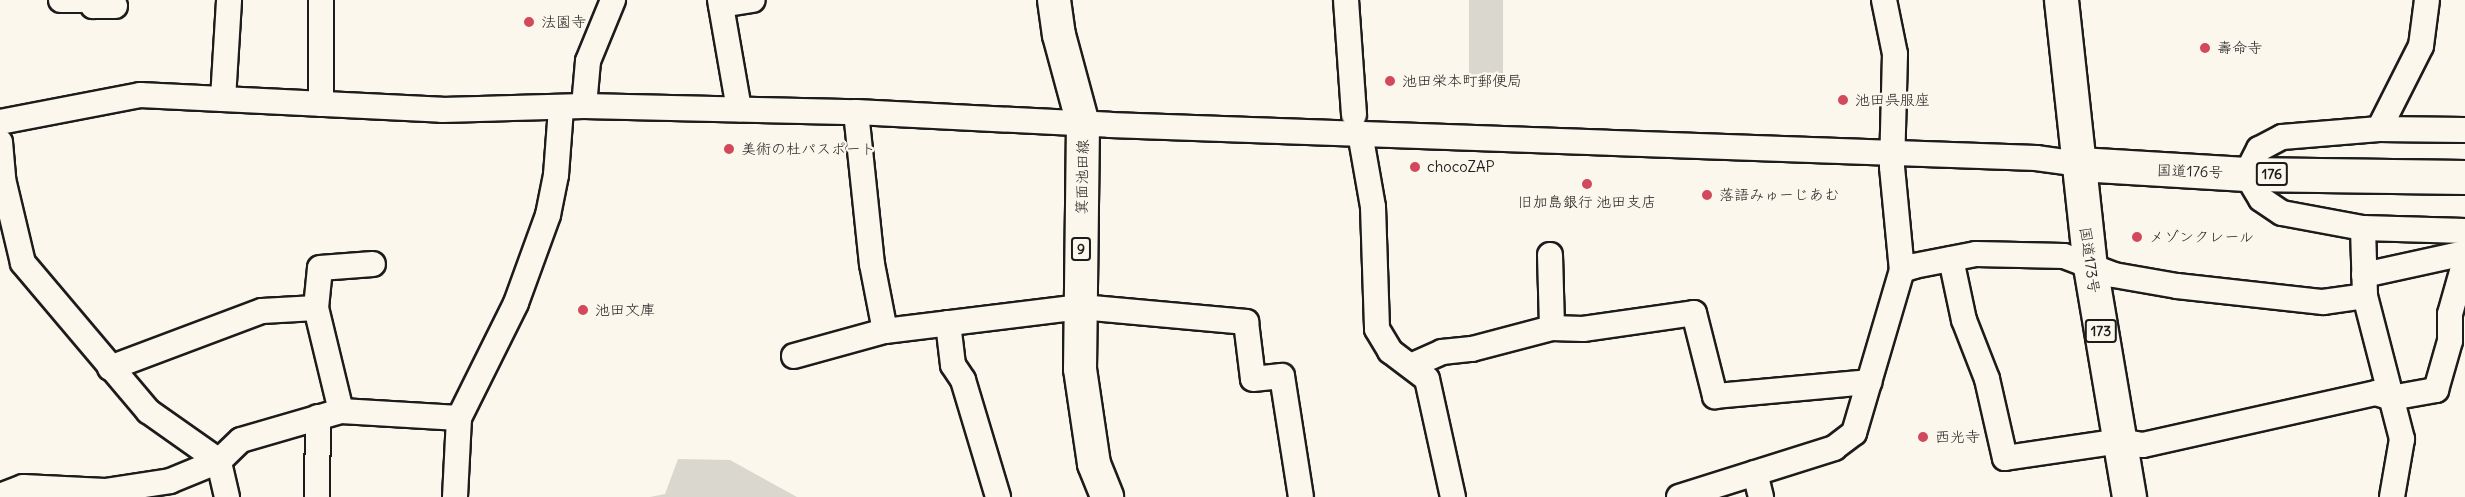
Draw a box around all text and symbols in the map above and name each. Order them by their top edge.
place label: 法園寺 [541,13,586,31]
marker: 法園寺 [522,15,536,29]
place label: 壽命寺 [2217,39,2262,57]
marker: 壽命寺 [2198,41,2212,55]
place label: 池田栄本町郵便局 [1402,72,1522,90]
marker: 池田栄本町郵便局 [1383,74,1397,88]
place label: 池田呉服座 [1855,91,1930,109]
marker: 池田呉服座 [1836,93,1850,107]
street label: 箕面池田線 [1072,139,1092,215]
place label: 美術の杜パスポート [741,140,876,158]
marker: 美術の杜パスポート [722,142,736,156]
place label: chocoZAP [1427,158,1495,176]
marker: chocoZAP [1408,160,1422,174]
street label: 国道176号 [2156,161,2224,181]
road number: 176 [2256,163,2288,185]
marker: 旧加島銀行 池田支店 [1580,177,1594,191]
place label: 落語みゅーじあむ [1719,186,1839,204]
marker: 落語みゅーじあむ [1700,188,1714,202]
place label: 旧加島銀行 池田支店 [1518,193,1656,211]
street label: 国道173号 [2076,226,2104,294]
place label: メゾンクレール [2149,228,2255,246]
marker: メゾンクレール [2130,230,2144,244]
road number: 9 [1070,238,1092,260]
place label: 池田文庫 [595,301,655,319]
marker: 池田文庫 [576,303,590,317]
road number: 173 [2084,320,2118,342]
place label: 西光寺 [1935,428,1980,446]
marker: 西光寺 [1916,430,1930,444]

